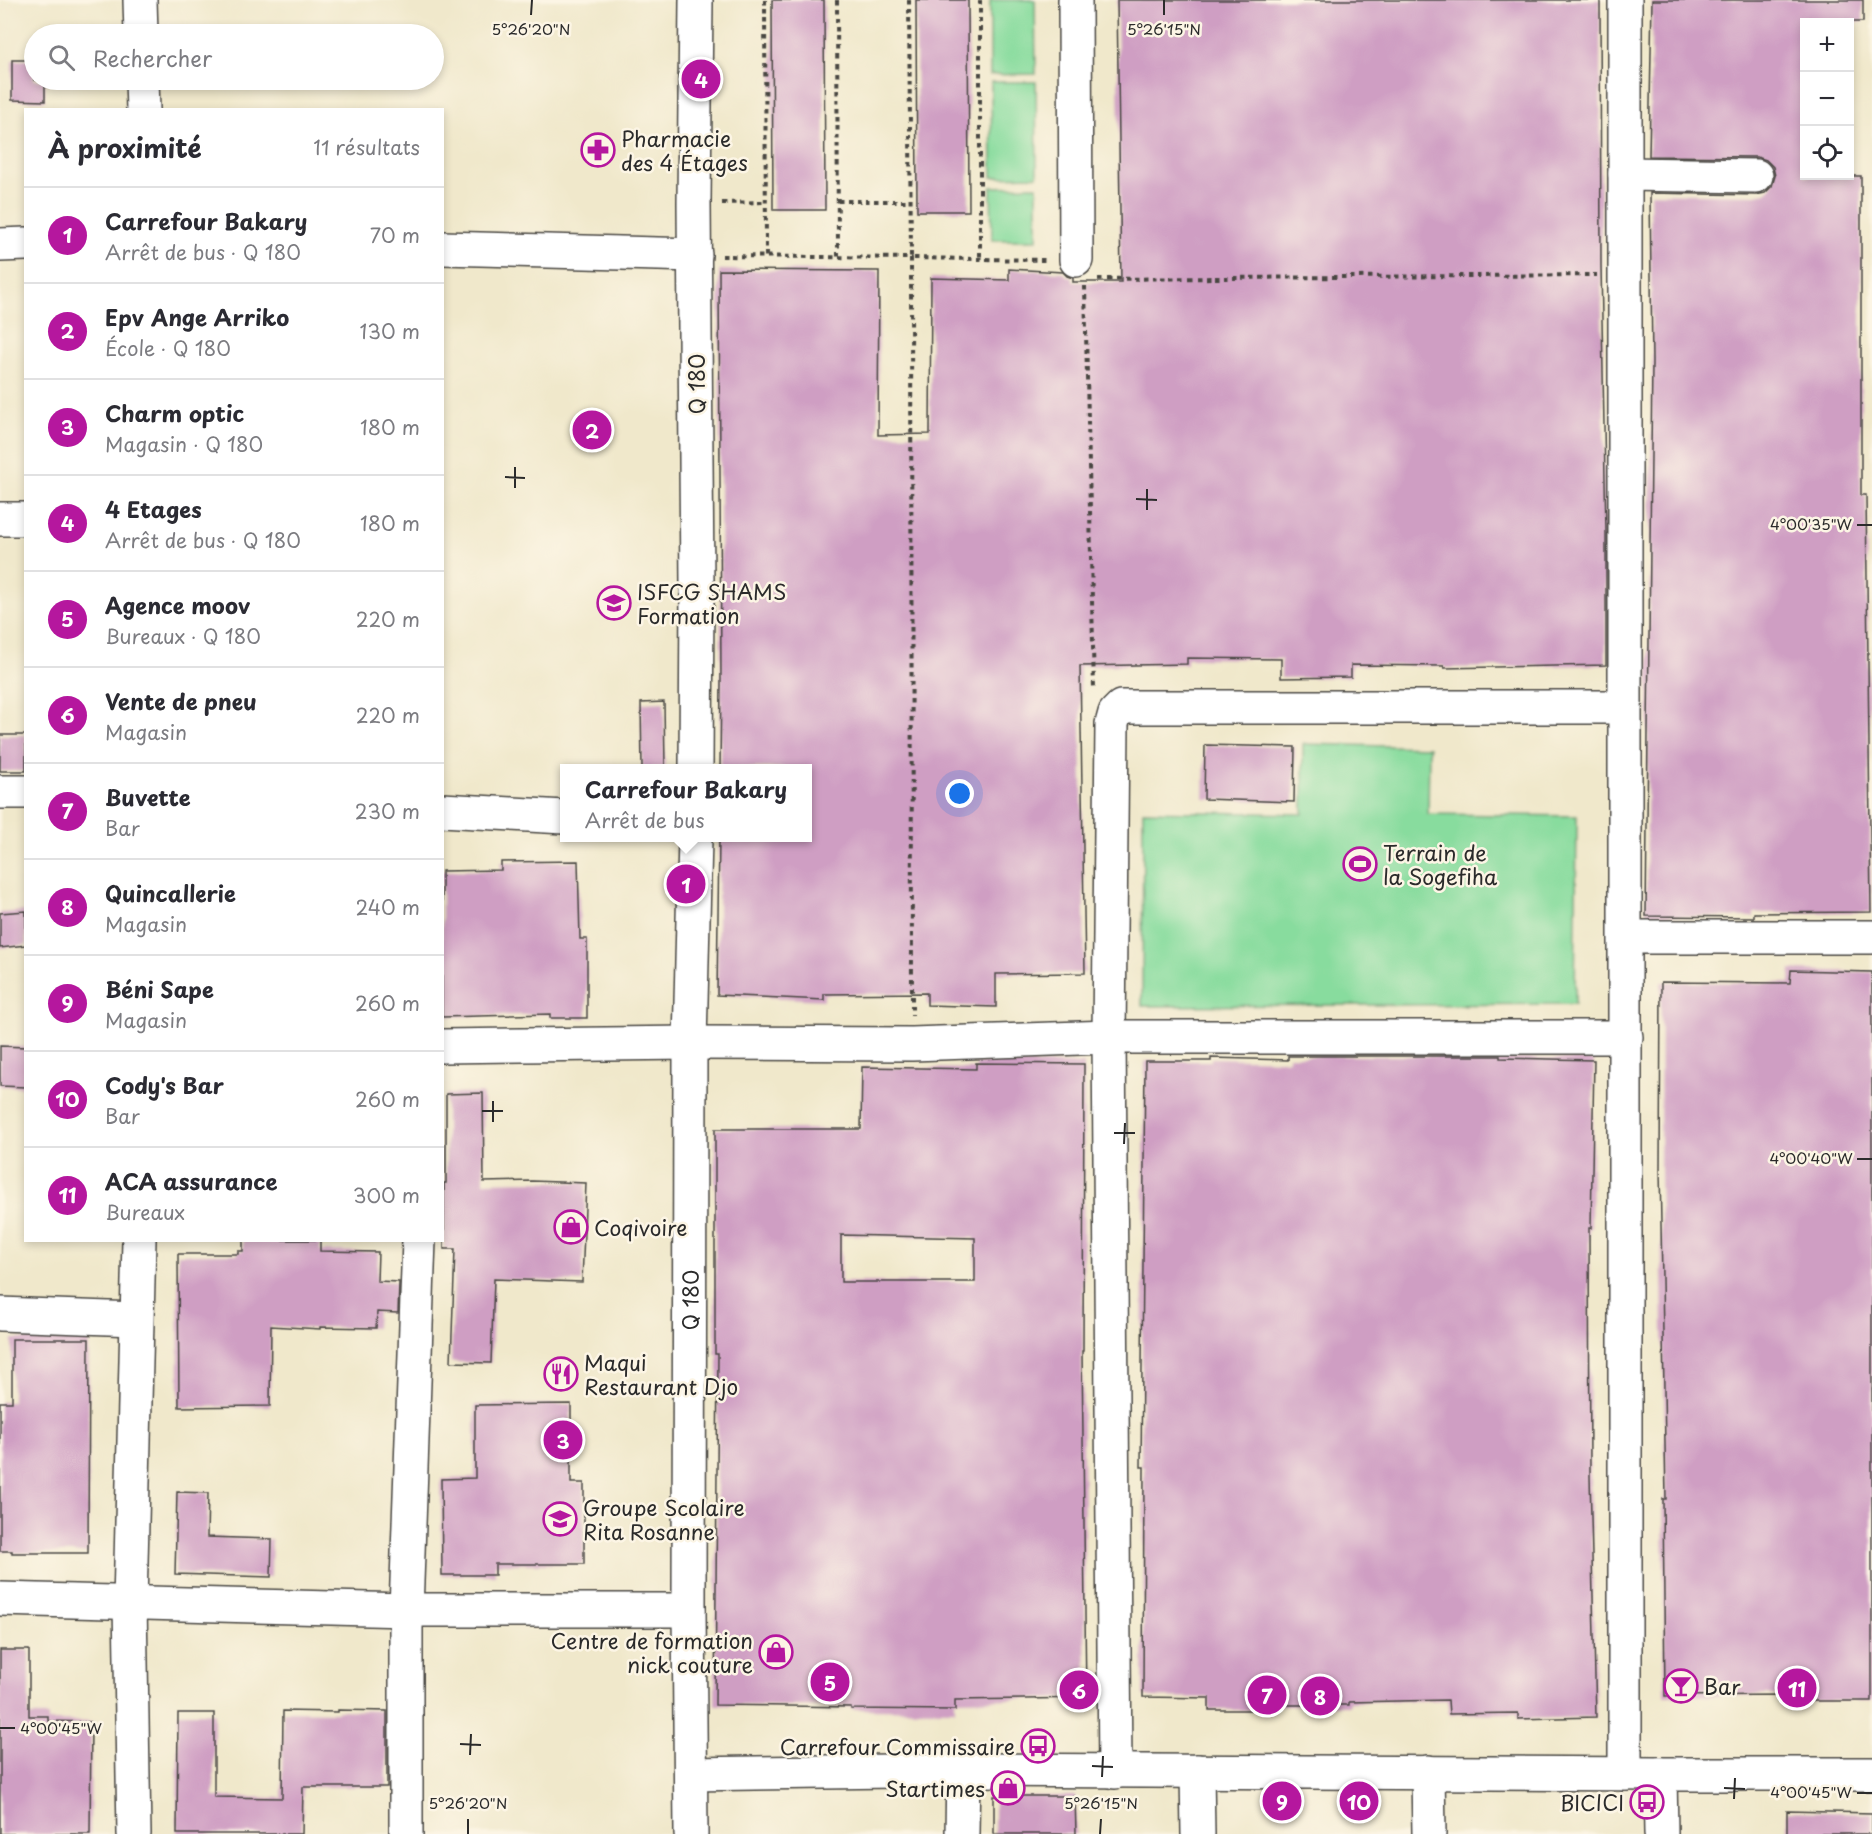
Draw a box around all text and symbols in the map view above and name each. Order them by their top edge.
text: 5°26'20"N [491,17,571,40]
text: 5°26'15"N [1127,17,1201,40]
map controls [1800,18,1854,180]
button: + [1800,18,1854,72]
search box [24,24,444,90]
icon: search [45,41,78,74]
text: Rechercher [93,41,212,74]
pin: 4 [682,56,720,101]
button: − [1800,72,1854,126]
place label: Pharmacie des 4 Étages [621,122,748,178]
button: locate [1800,126,1854,180]
text: À proximité [48,128,202,167]
text: 11 résultats [313,132,420,162]
pharmacy icon: Pharmacie des 4 Étages [580,132,616,168]
text: Carrefour Bakary [105,204,307,237]
text: 1 [63,220,72,250]
text: 70 m [370,220,420,250]
text: Arrêt de bus · Q 180 [105,237,301,267]
text: Epv Ange Arriko [105,300,289,333]
text: 2 [60,316,75,346]
text: 130 m [360,316,420,346]
text: École · Q 180 [105,333,231,363]
street label: Q 180 [680,354,712,414]
text: Charm optic [105,396,244,429]
pin: 2 [572,408,612,452]
text: 3 [61,412,74,442]
text: 180 m [360,412,420,442]
text: Magasin · Q 180 [105,429,263,459]
text: 4 Etages [105,492,202,525]
text: 4 [61,508,74,538]
text: 180 m [360,508,420,538]
text: 4°00'35"W [1770,512,1853,535]
text: Arrêt de bus · Q 180 [105,525,301,555]
place label: ISFCG SHAMS Formation [637,575,786,631]
school or university icon: ISFCG SHAMS Formation [596,585,632,621]
text: Agence moov [105,588,250,621]
text: 5 [61,604,74,634]
text: 220 m [356,604,420,634]
text: Bureaux · Q 180 [105,621,261,651]
text: Vente de pneu [105,684,257,717]
text: 6 [60,700,75,730]
text: 220 m [356,700,420,730]
text: Magasin [105,717,187,747]
popup [560,764,812,842]
text: Carrefour Bakary [585,772,787,805]
your location [945,779,974,808]
text: Buvette [105,780,191,813]
text: 7 [62,796,73,826]
text: 230 m [355,796,420,826]
text: Arrêt de bus [585,805,705,835]
text: Bar [105,813,140,843]
place label: Terrain de la Sogefiha [1383,836,1498,892]
sports icon: Terrain de la Sogefiha [1342,846,1378,882]
pin: 1 [666,862,706,906]
text: Quincallerie [105,876,236,909]
text: 8 [61,892,74,922]
text: 240 m [355,892,420,922]
text: Magasin [105,909,187,939]
text: Béni Sape [105,972,214,1005]
text: 9 [62,988,73,1018]
text: 260 m [355,988,420,1018]
text: Magasin [105,1005,187,1035]
text: Cody's Bar [105,1068,224,1101]
text: 10 [55,1084,80,1114]
text: 260 m [355,1084,420,1114]
text: Bar [105,1101,140,1131]
text: 4°00'40"W [1769,1146,1853,1169]
text: ACA assurance [105,1164,277,1197]
text: 11 [58,1180,77,1210]
text: 300 m [353,1180,420,1210]
text: Bureaux [105,1197,185,1227]
shop icon: Coqivoire [553,1209,589,1245]
place label: Coqivoire [594,1211,688,1243]
street label: Q 180 [673,1270,706,1331]
place label: Maqui Restaurant Djo [584,1346,738,1402]
restaurant icon: Maqui Restaurant Djo [543,1356,579,1392]
pin: 3 [544,1418,582,1462]
place label: Groupe Scolaire Rita Rosanne [583,1491,745,1547]
school or university icon: Groupe Scolaire Rita Rosanne [542,1501,578,1537]
place label: Centre de formation nick couture [551,1624,753,1680]
shop icon: Centre de formation nick couture [758,1634,794,1670]
pin: 5 [810,1660,850,1704]
pin: 11 [1778,1666,1816,1710]
pin: 6 [1060,1668,1098,1712]
bar icon: Bar [1663,1668,1699,1704]
place label: Bar [1704,1670,1741,1702]
pin: 7 [1248,1672,1286,1718]
pin: 8 [1300,1674,1340,1718]
text: 4°00'45"W [20,1716,102,1739]
bus stop icon: Carrefour Commissaire [1020,1728,1056,1764]
place label: Carrefour Commissaire [780,1730,1015,1762]
shop icon: Startimes [990,1770,1026,1806]
place label: Startimes [885,1772,985,1804]
pin: 9 [1262,1778,1302,1824]
pin: 10 [1340,1778,1378,1824]
text: 4°00'45"W [1770,1780,1852,1803]
bus stop icon: BICICI [1629,1784,1665,1820]
place label: BICICI [1560,1786,1624,1818]
text: 5°26'20"N [428,1791,508,1814]
text: 5°26'15"N [1064,1791,1138,1814]

